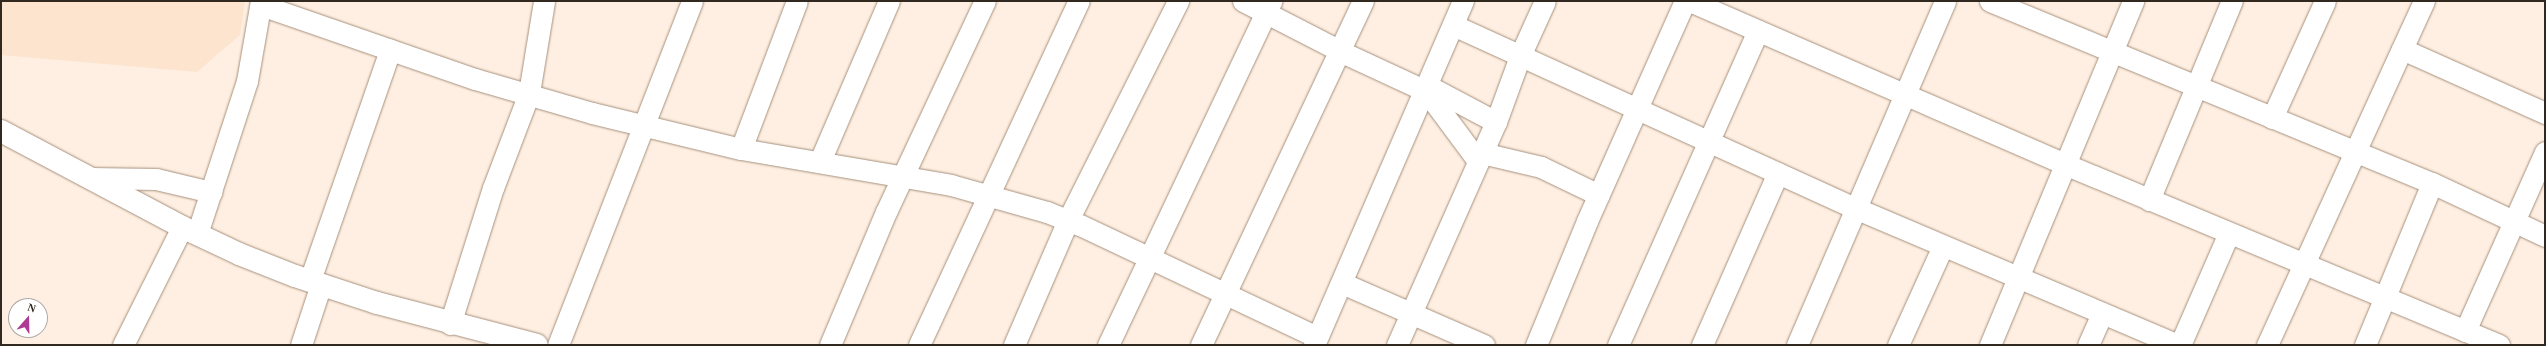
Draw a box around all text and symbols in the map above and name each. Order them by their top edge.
north arrow [8,298,48,338]
text: N [26,301,38,315]

